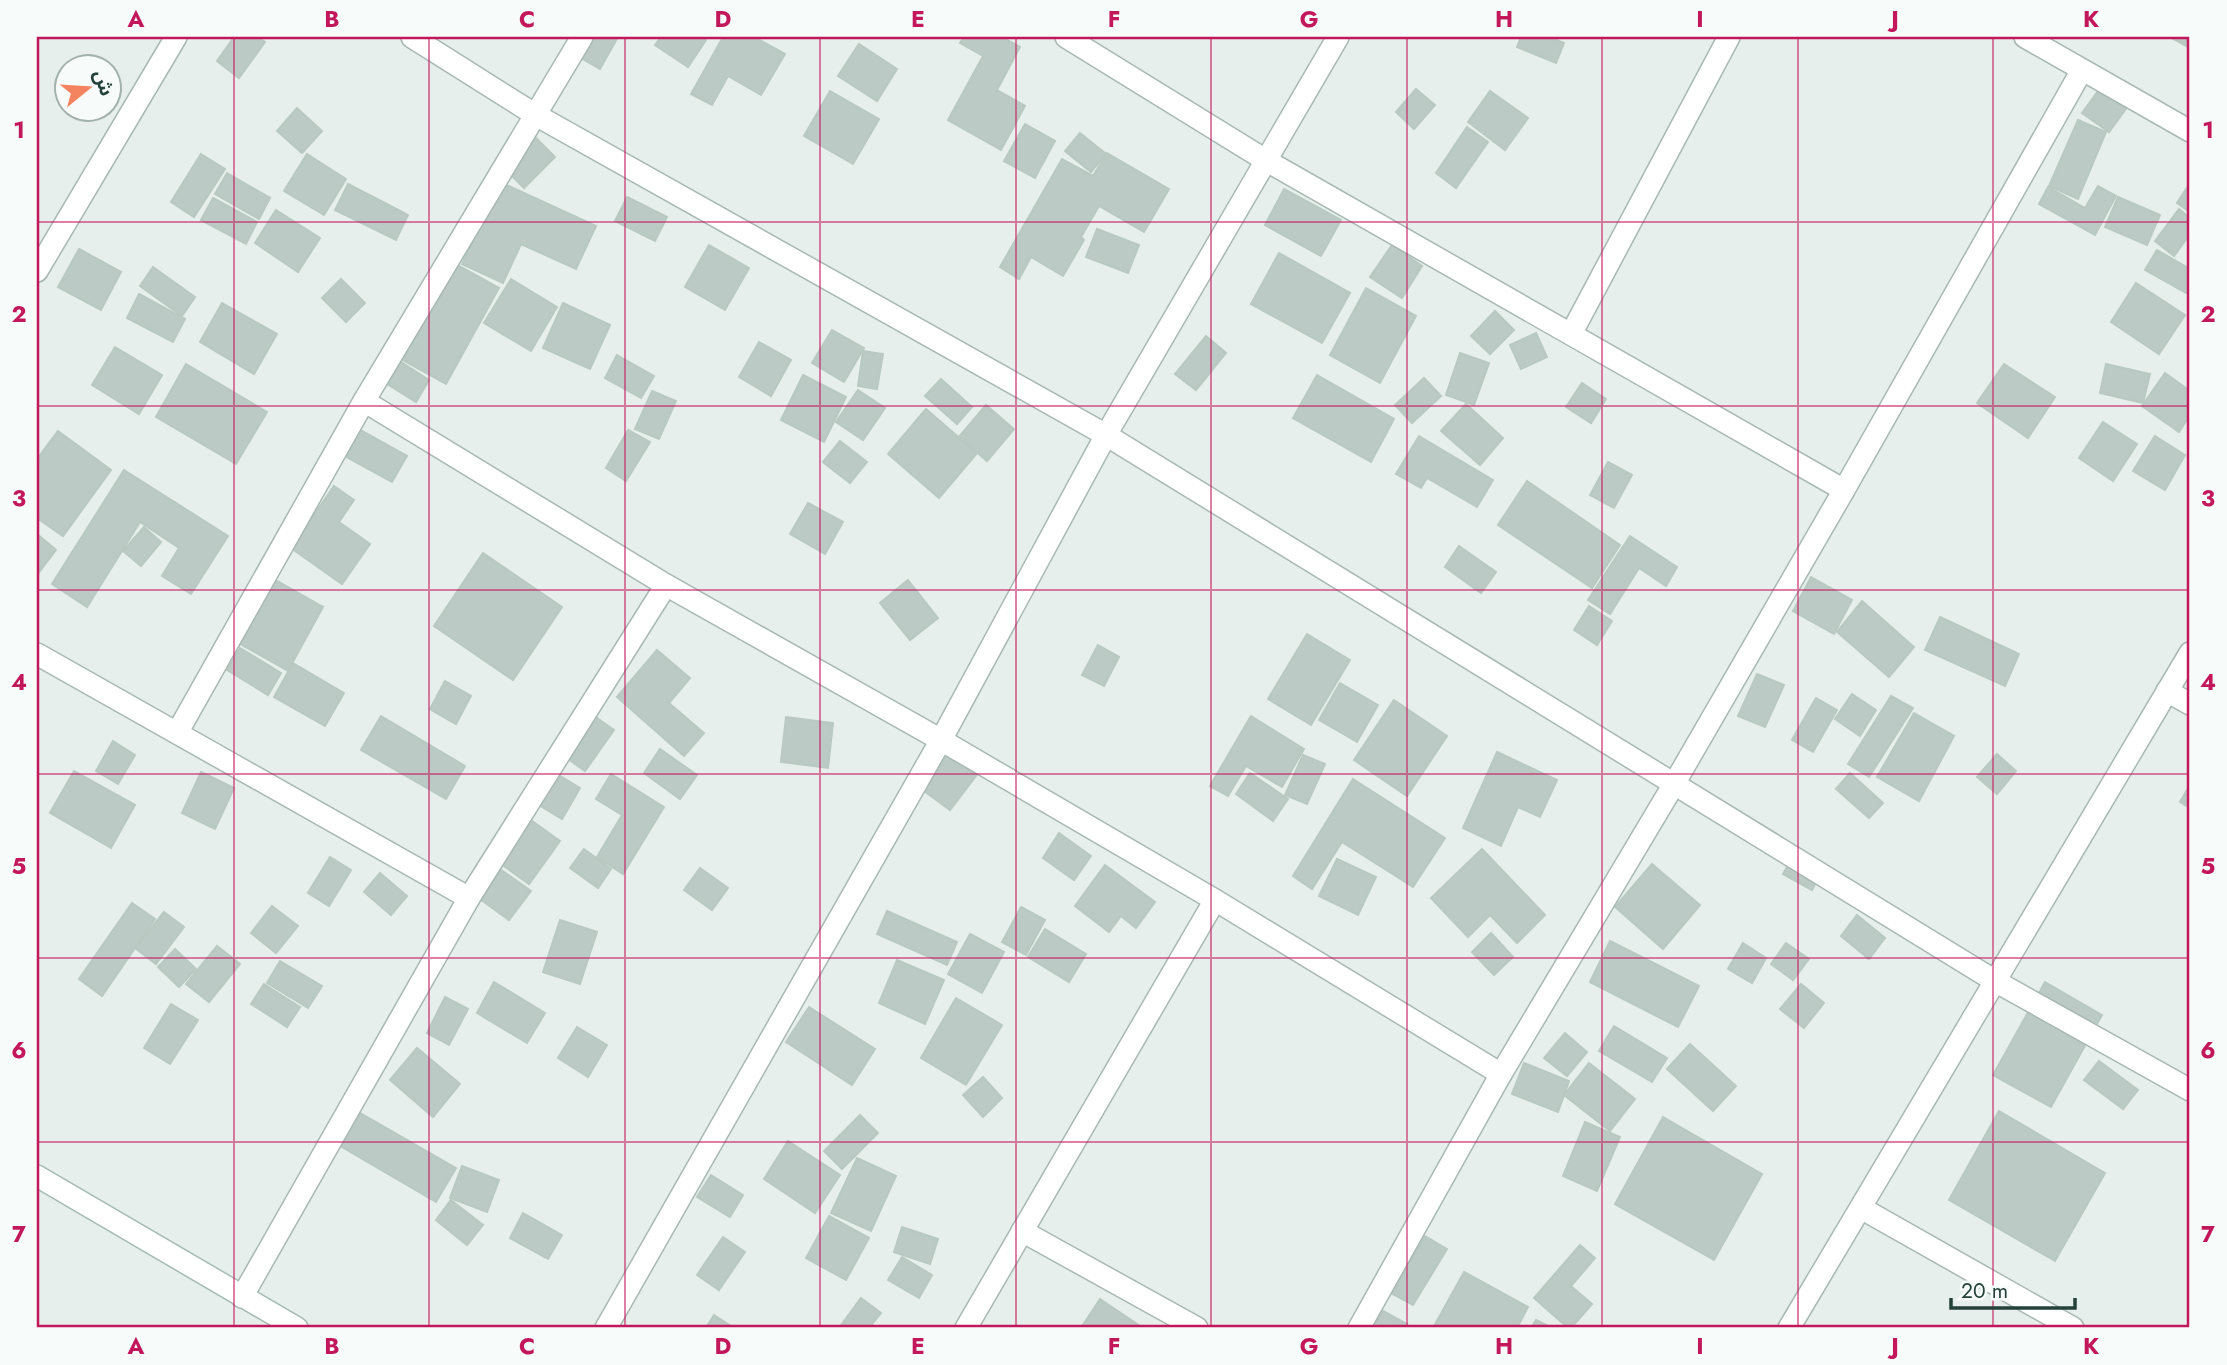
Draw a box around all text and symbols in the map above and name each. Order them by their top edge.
text: A [127,2,145,36]
text: B [324,2,340,36]
text: C [519,2,535,36]
text: D [715,2,732,36]
text: E [911,2,925,36]
text: F [1108,2,1120,36]
text: G [1300,2,1318,36]
text: H [1495,2,1513,36]
text: I [1696,2,1704,36]
text: J [1887,2,1899,36]
text: K [2083,2,2100,36]
north arrow [52,52,122,122]
text: ش [87,66,121,99]
text: 1 [13,113,25,147]
text: 1 [2202,113,2214,147]
text: 2 [11,297,27,331]
text: 2 [2200,297,2216,331]
text: 3 [12,481,26,515]
text: 3 [2201,481,2215,515]
text: 4 [11,665,27,699]
text: 4 [2200,665,2216,699]
text: 5 [12,849,26,883]
text: 5 [2201,849,2215,883]
text: 6 [11,1033,27,1067]
text: 6 [2200,1033,2216,1067]
text: 7 [12,1217,26,1251]
text: 7 [2201,1217,2215,1251]
scale bar [1951,1267,2075,1311]
text: 20 m [1961,1276,2008,1306]
text: A [127,1329,145,1363]
text: B [324,1329,340,1363]
text: C [519,1329,535,1363]
text: D [715,1329,732,1363]
text: E [911,1329,925,1363]
text: F [1108,1329,1120,1363]
text: G [1300,1329,1318,1363]
text: H [1495,1329,1513,1363]
text: I [1696,1329,1704,1363]
text: J [1887,1329,1899,1363]
text: K [2083,1329,2100,1363]

